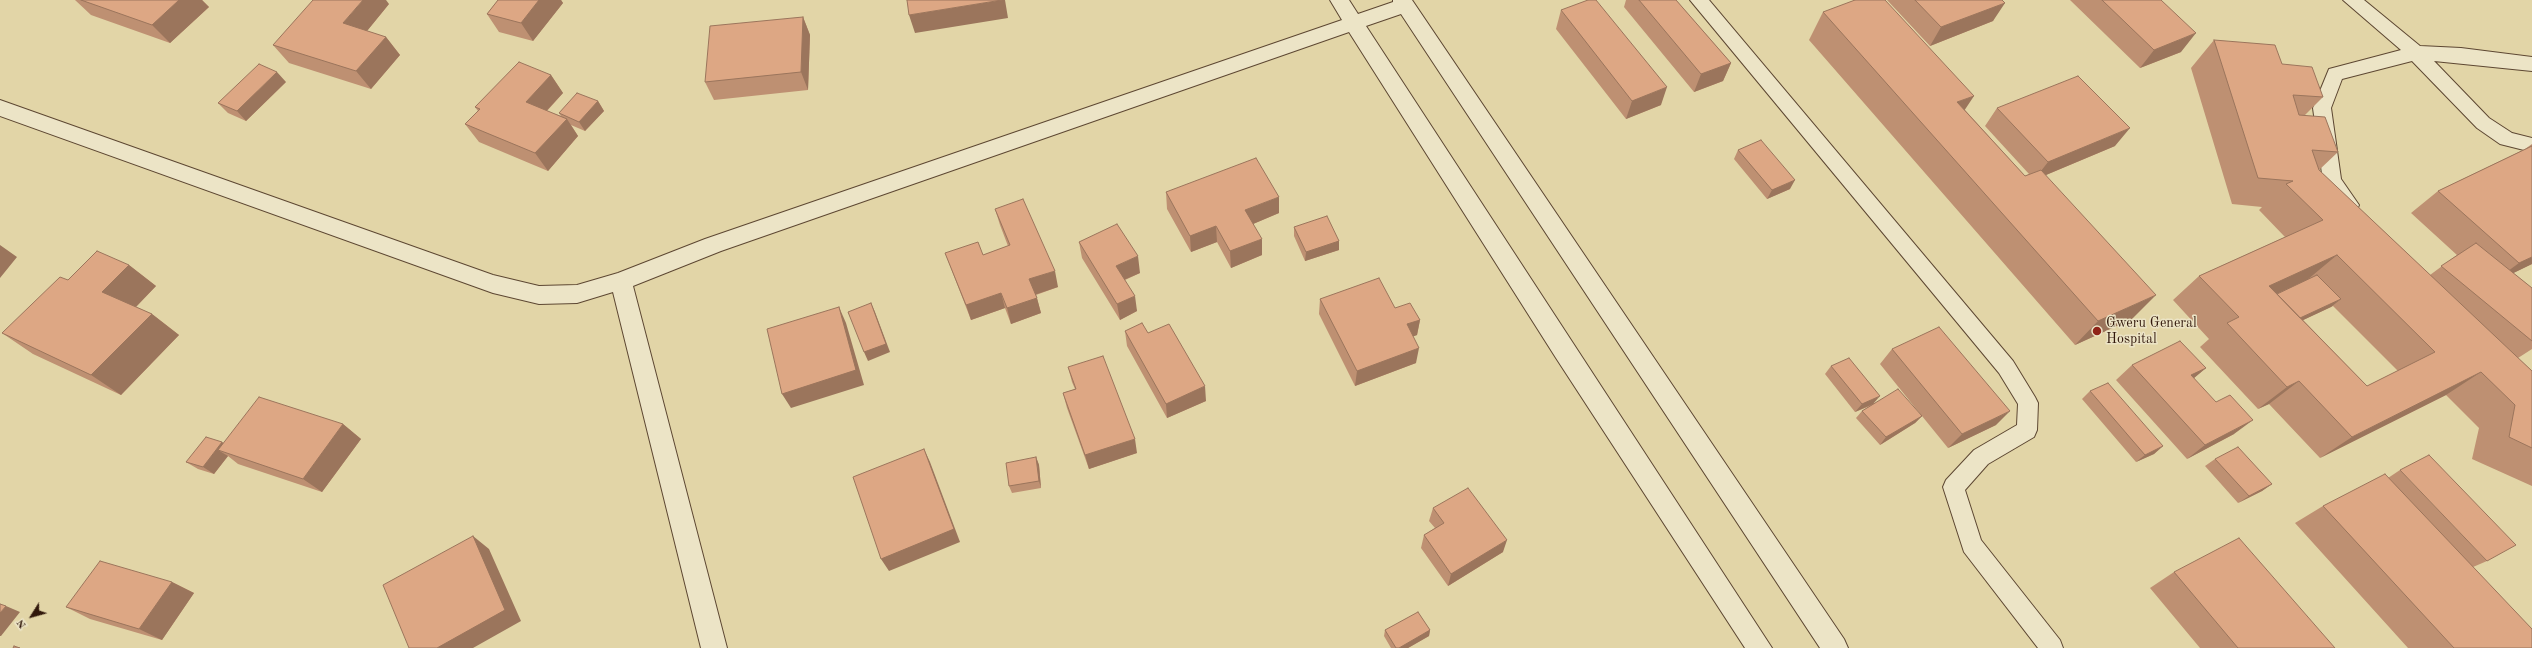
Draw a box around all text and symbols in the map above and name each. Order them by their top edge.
place label: Gweru General Hospital [2106,315,2197,348]
marker: Gweru General Hospital [2091,325,2103,337]
north arrow [12,596,52,636]
text: N [15,617,29,630]

